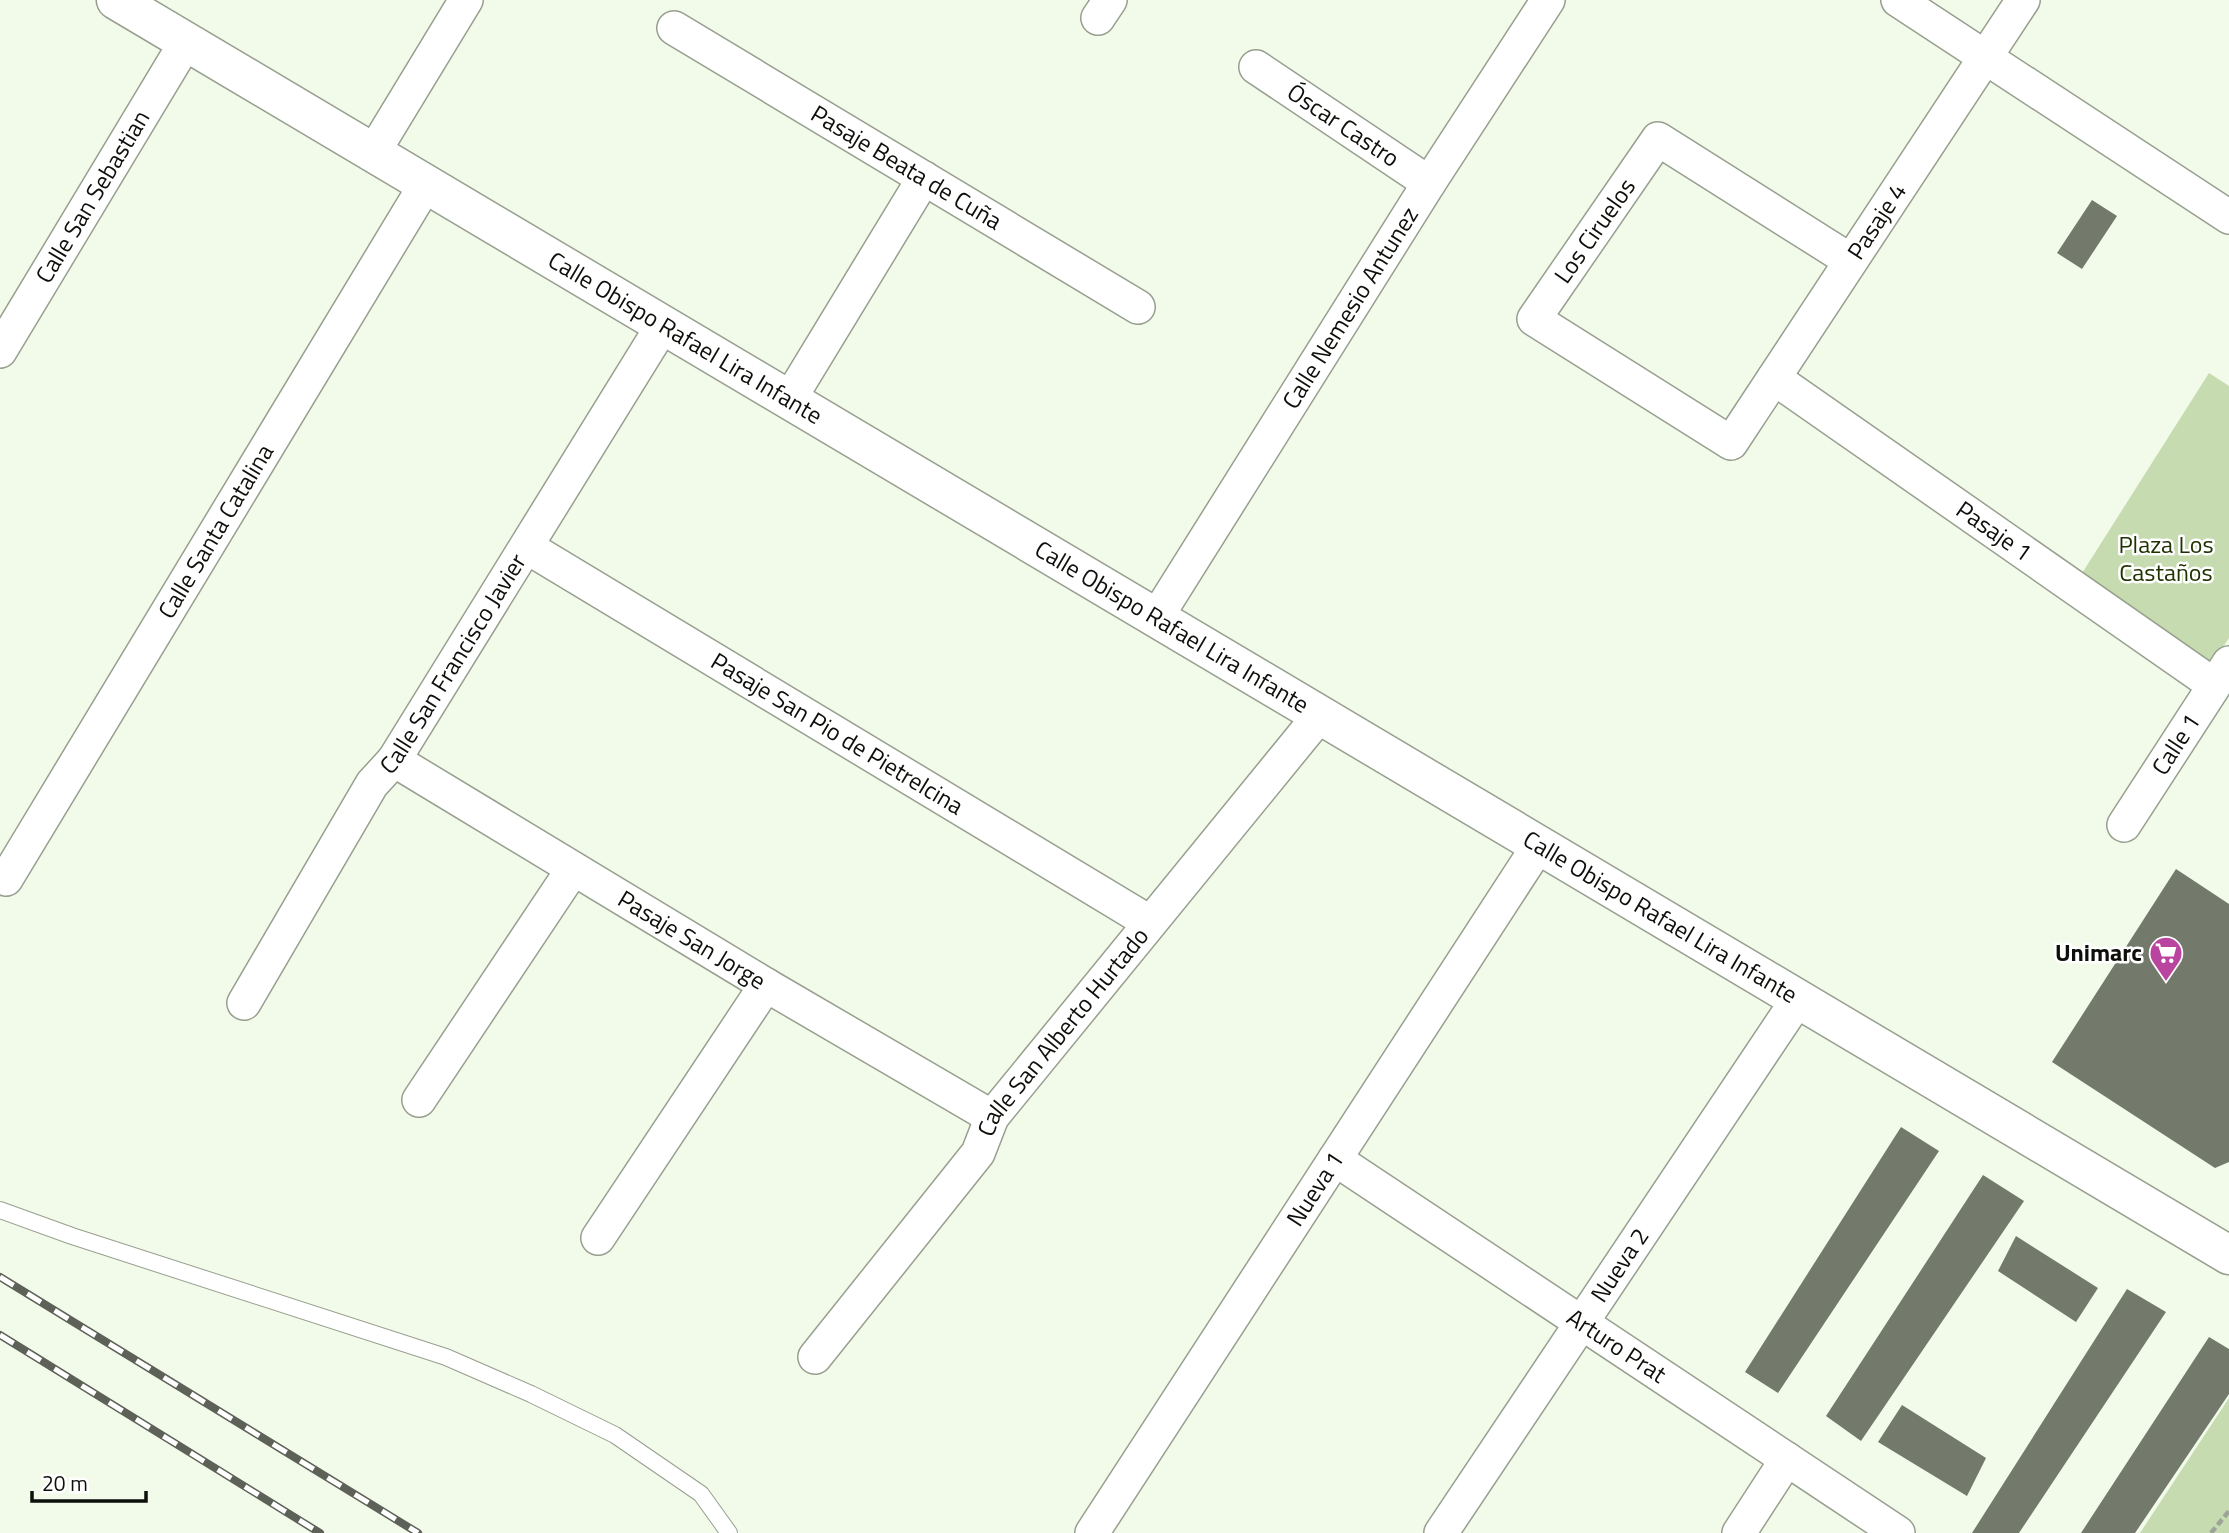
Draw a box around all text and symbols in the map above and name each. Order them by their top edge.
street label: Óscar Castro [1280,74,1407,175]
street label: Pasaje Beata de Cuña [804,95,1009,238]
street label: Calle San Sebastian [26,103,158,290]
street label: Los Ciruelos [1545,170,1644,290]
street label: Pasaje 4 [1838,175,1915,267]
street label: Calle Nemesio Antunez [1273,199,1427,416]
street label: Calle Obispo Rafael Lira Infante [542,242,830,433]
street label: Calle Santa Catalina [148,437,282,625]
street label: Pasaje 1 [1949,491,2040,570]
park label: Plaza Los Castaños [2118,526,2214,590]
street label: Calle Obispo Rafael Lira Infante [1028,531,1316,722]
street label: Calle San Francisco Javier [371,546,534,782]
street label: Pasaje San Pio de Pietrelcina [704,643,971,823]
street label: Calle 1 [2142,706,2209,782]
street label: Calle Obispo Rafael Lira Infante [1517,821,1805,1012]
street label: Pasaje San Jorge [611,881,773,998]
street label: Calle San Alberto Hurtado [967,919,1157,1141]
place label: Unimarc [2055,934,2142,970]
supermarket icon: Unimarc [2147,934,2185,983]
street label: Nueva 1 [1277,1144,1352,1233]
street label: Nueva 2 [1581,1220,1657,1309]
street label: Arturo Prat [1560,1299,1675,1392]
scale bar [32,1460,145,1504]
text: 20 m [42,1467,88,1499]

